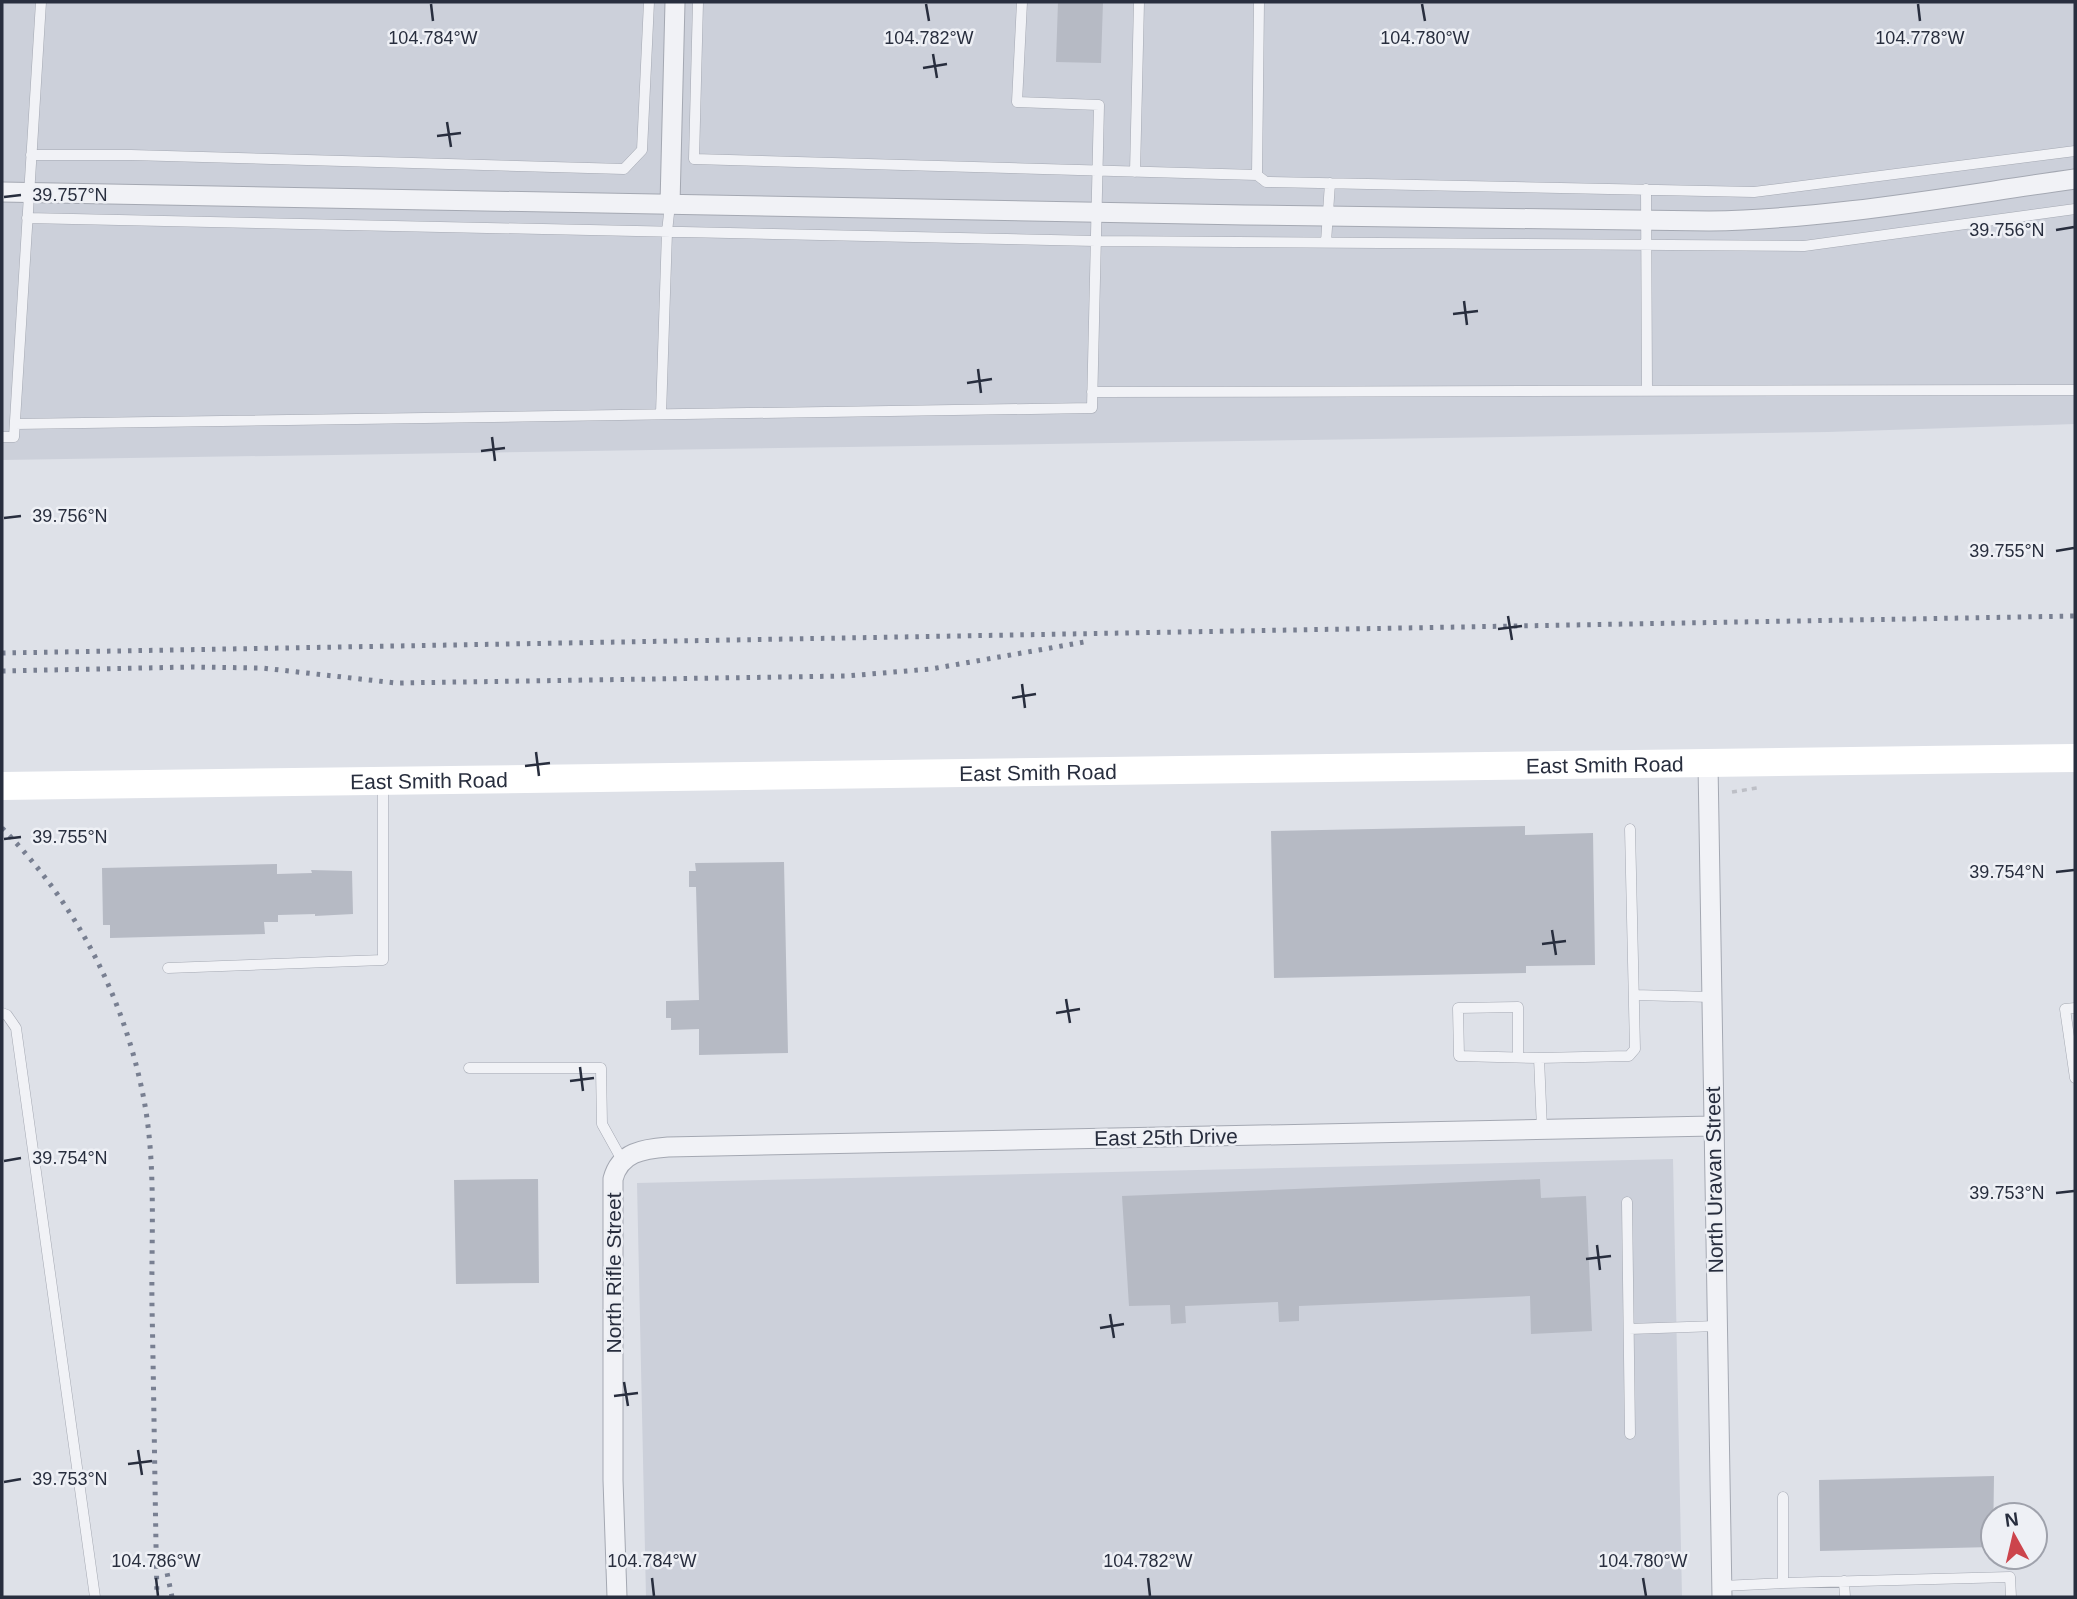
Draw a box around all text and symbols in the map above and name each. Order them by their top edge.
text: 104.784°W [388,28,478,48]
text: 104.782°W [884,28,974,48]
text: 104.780°W [1380,28,1470,48]
text: 104.778°W [1875,28,1965,48]
text: 39.757°N [32,185,108,205]
text: 39.756°N [1969,220,2045,240]
text: 39.756°N [32,506,108,526]
text: 39.755°N [1969,541,2045,561]
street label: East Smith Road [1526,752,1684,777]
street label: East Smith Road [959,759,1117,785]
street label: East Smith Road [350,768,508,793]
text: 39.755°N [32,827,108,847]
text: 39.754°N [1969,862,2045,882]
street label: North Uravan Street [1701,1086,1727,1274]
street label: East 25th Drive [1094,1124,1238,1150]
text: 39.754°N [32,1148,108,1168]
text: 39.753°N [1969,1183,2045,1203]
street label: North Rifle Street [602,1192,625,1354]
text: 39.753°N [32,1469,108,1489]
north arrow [1979,1501,2049,1571]
text: N [2003,1508,2020,1531]
text: 104.786°W [111,1551,201,1571]
text: 104.784°W [607,1551,697,1571]
text: 104.782°W [1103,1551,1193,1571]
text: 104.780°W [1598,1551,1688,1571]

